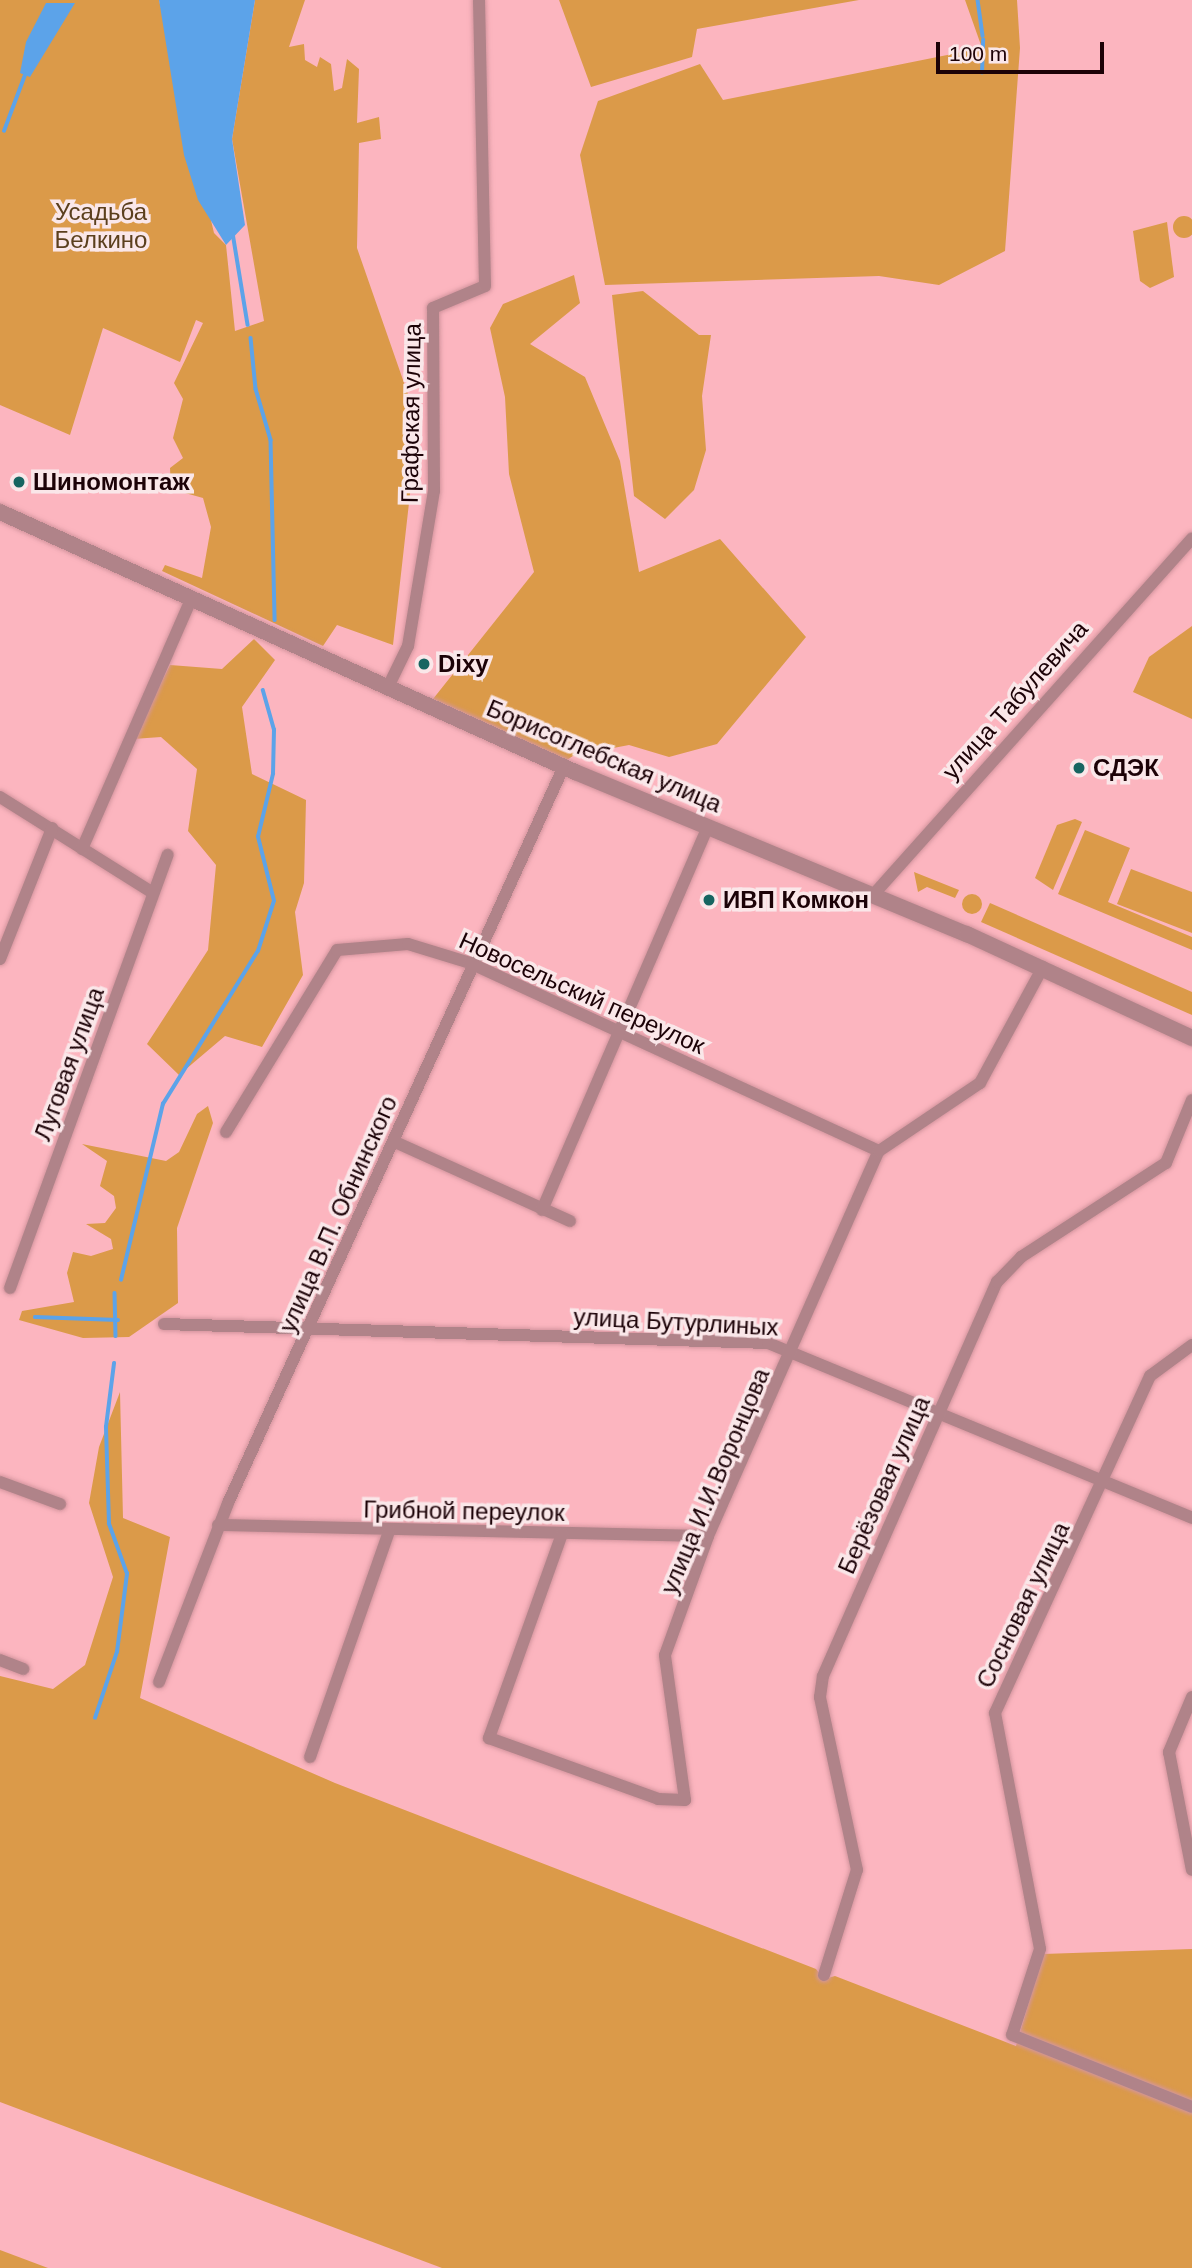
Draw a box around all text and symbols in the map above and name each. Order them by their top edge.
scale bar [940,28,1108,72]
text: 100 m [949,42,1007,65]
park label: Усадьба Белкино [55,198,147,254]
street label: Графская улица [395,323,427,503]
place label: Шиномонтаж [33,468,189,496]
marker: Шиномонтаж [11,474,27,490]
street label: улица Табулевича [936,615,1094,785]
place label: Dixy [438,650,489,678]
marker: Dixy [416,656,432,672]
street label: Борисоглебская улица [482,693,726,819]
place label: СДЭК [1093,754,1159,782]
marker: СДЭК [1071,760,1087,776]
place label: ИВП Комкон [723,886,869,914]
marker: ИВП Комкон [701,892,717,908]
street label: Новосельский переулок [455,926,709,1060]
street label: Луговая улица [28,983,110,1145]
street label: улица В.П. Обнинского [273,1091,403,1337]
street label: улица Бутурлиных [573,1302,779,1342]
street label: улица И.И.Воронцова [654,1364,776,1598]
street label: Берёзовая улица [832,1392,936,1578]
street label: Грибной переулок [363,1495,565,1527]
street label: Сосновая улица [970,1517,1076,1693]

